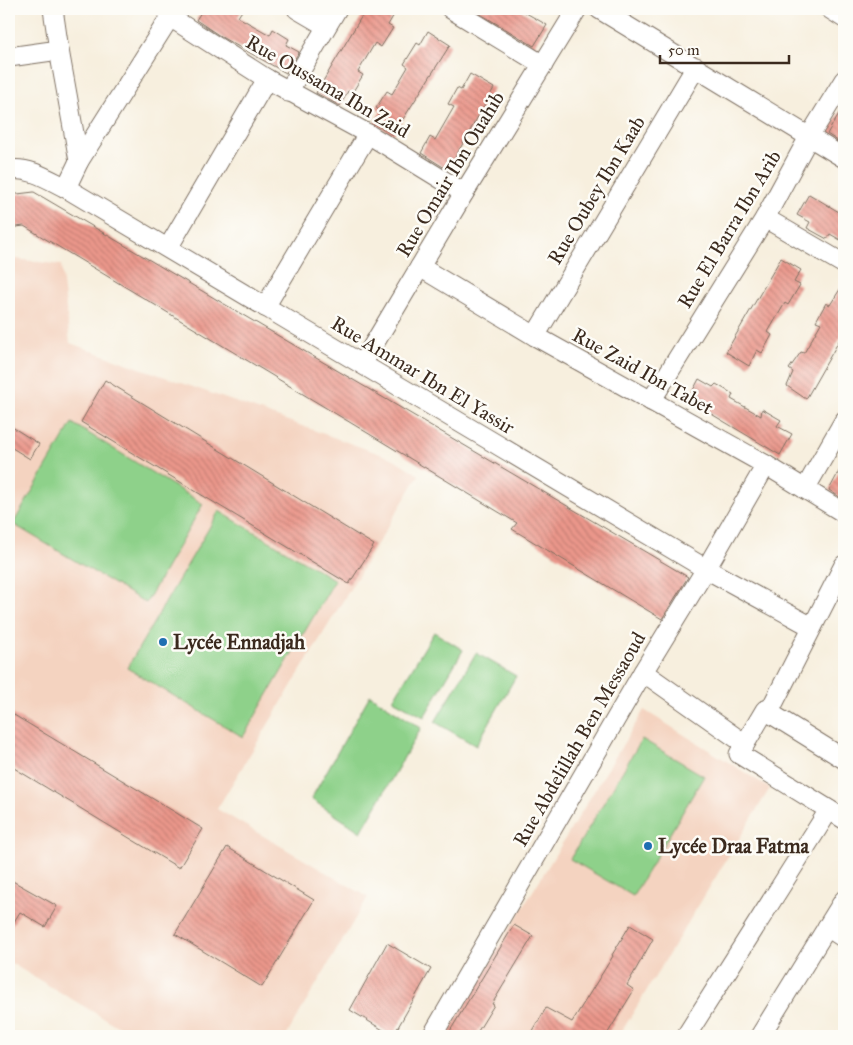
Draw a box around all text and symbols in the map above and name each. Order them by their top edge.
street label: Rue Oussama Ibn Zaid [242,29,414,143]
scale bar [660,32,789,64]
text: 50 m [668,41,700,59]
street label: Rue Omair Ibn Ouahib [391,87,509,261]
street label: Rue Oubey Ibn Kaab [542,111,650,269]
street label: Rue El Barra Ibn Arib [672,145,786,312]
street label: Rue Ammar Ibn El Yassir [327,311,519,439]
street label: Rue Zaid Ibn Tabet [568,322,718,420]
street label: Rue Abdelillah Ben Messaoud [508,627,650,851]
place label: Lycée Ennadjah [173,630,306,655]
marker: Lycée Ennadjah [157,636,169,648]
place label: Lycée Draa Fatma [658,834,810,859]
marker: Lycée Draa Fatma [642,840,654,852]

